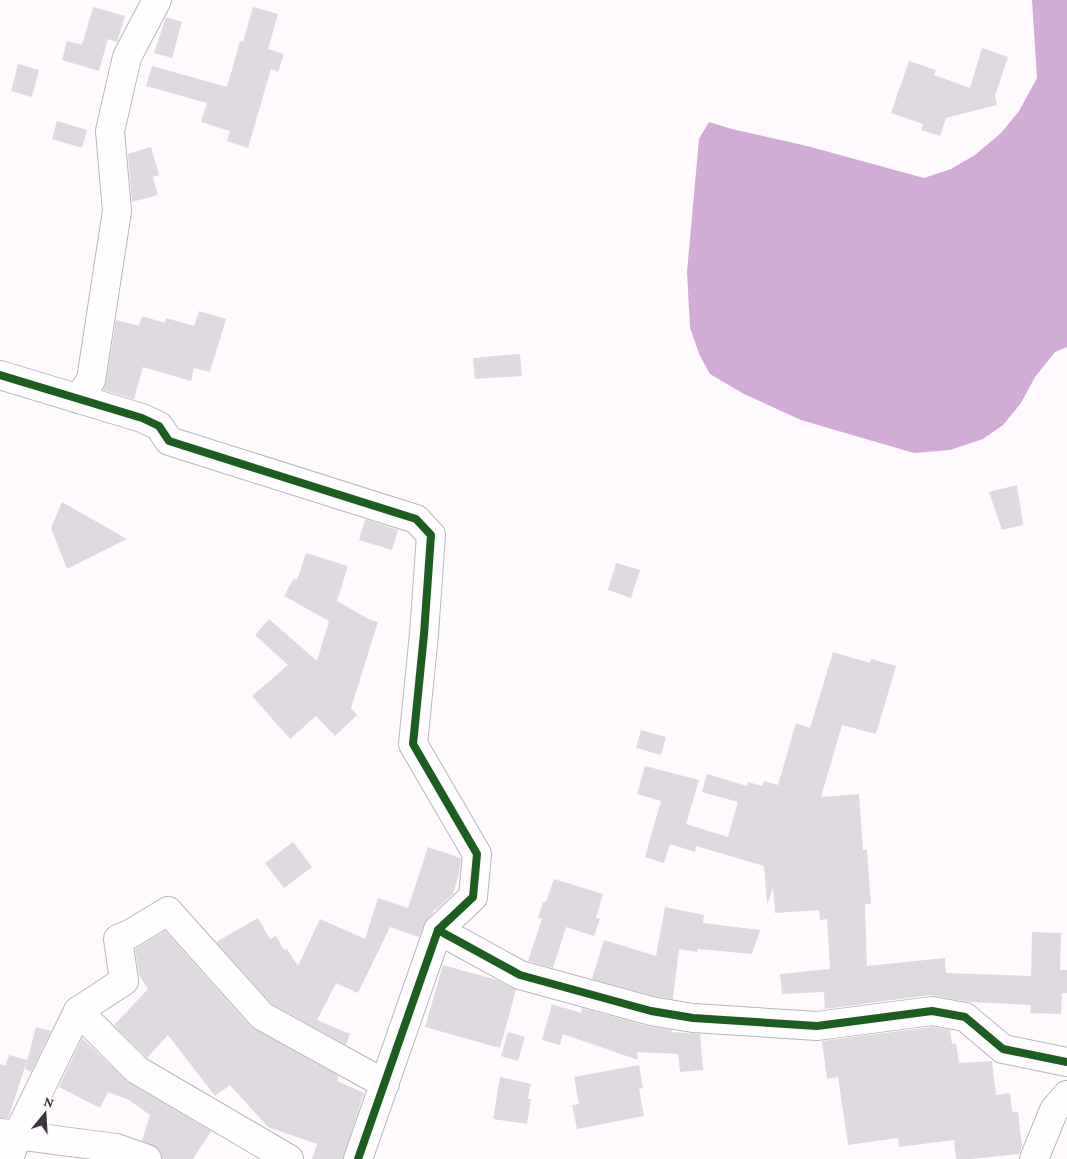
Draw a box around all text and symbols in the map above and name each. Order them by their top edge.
north arrow [20,1089,70,1139]
text: N [42,1093,56,1111]

